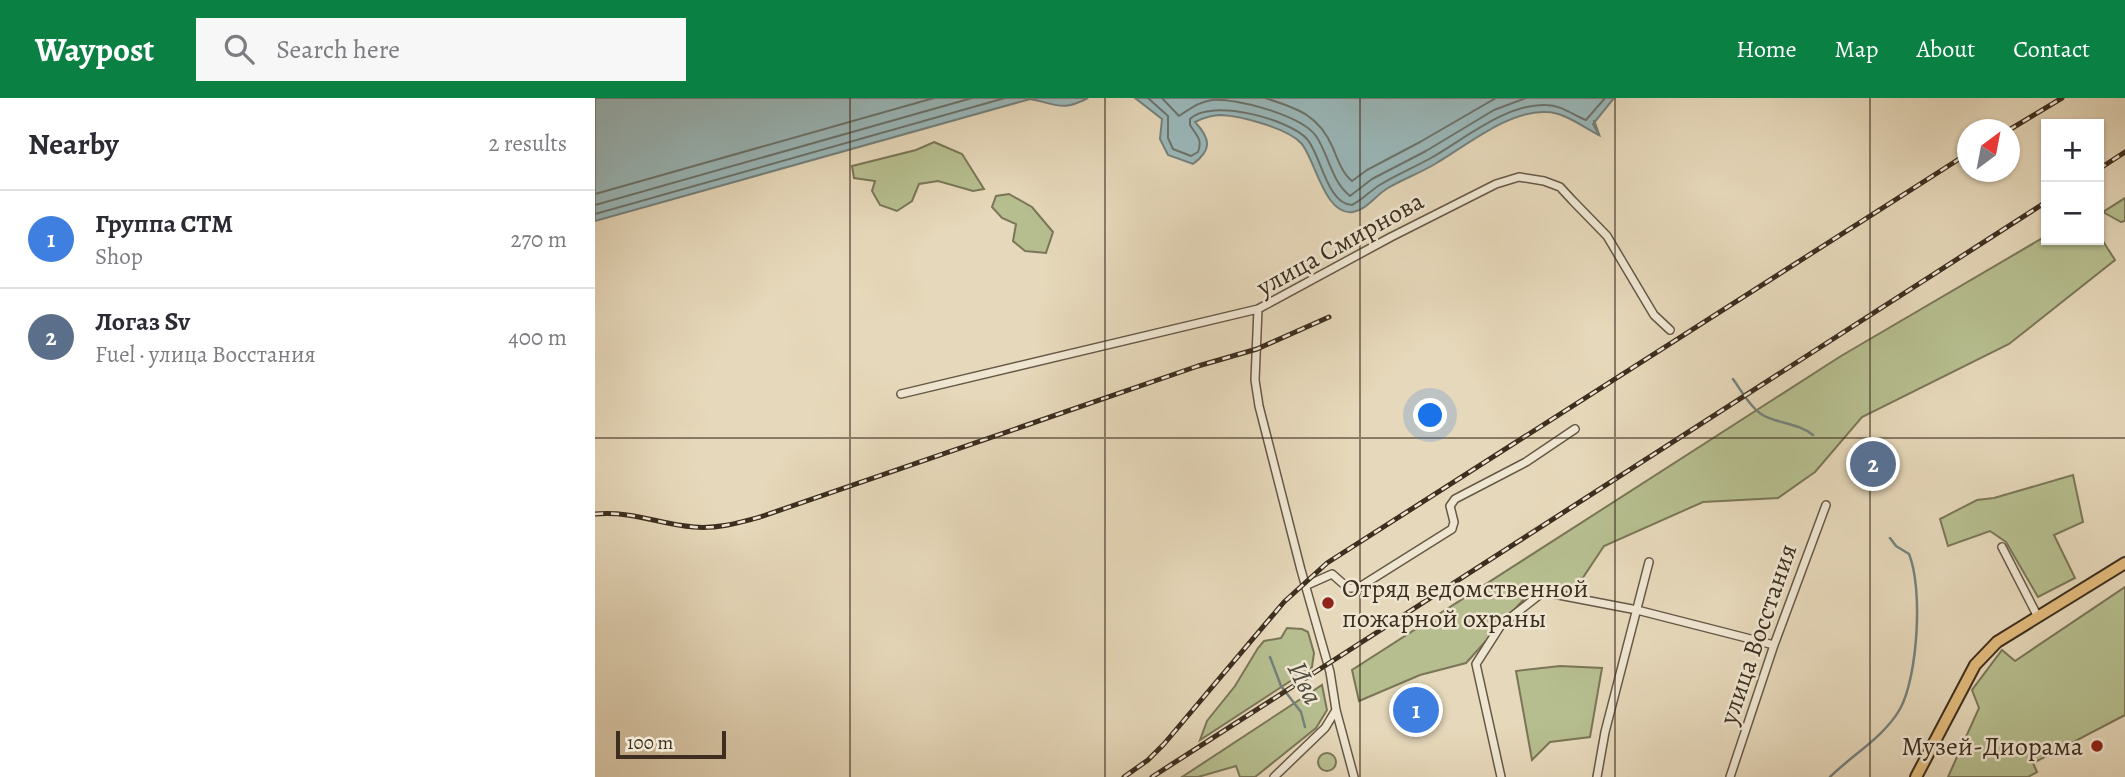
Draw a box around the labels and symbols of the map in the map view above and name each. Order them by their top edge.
north arrow [1957,119,2020,182]
street label: улица Смирнова [1249,184,1430,305]
your location [1413,398,1447,432]
pin: 2 [1850,438,1896,490]
street label: улица Восстания [1710,539,1805,730]
place label: Отряд ведомственной пожарной охраны [1342,571,1588,636]
marker: Отряд ведомственной пожарной охраны [1320,595,1336,611]
water label: Ива [1278,655,1332,711]
pin: 1 [1393,684,1439,736]
scale bar [616,728,726,760]
place label: Музей-Диорама [1902,729,2083,764]
marker: Музей-Диорама [2089,738,2105,754]

